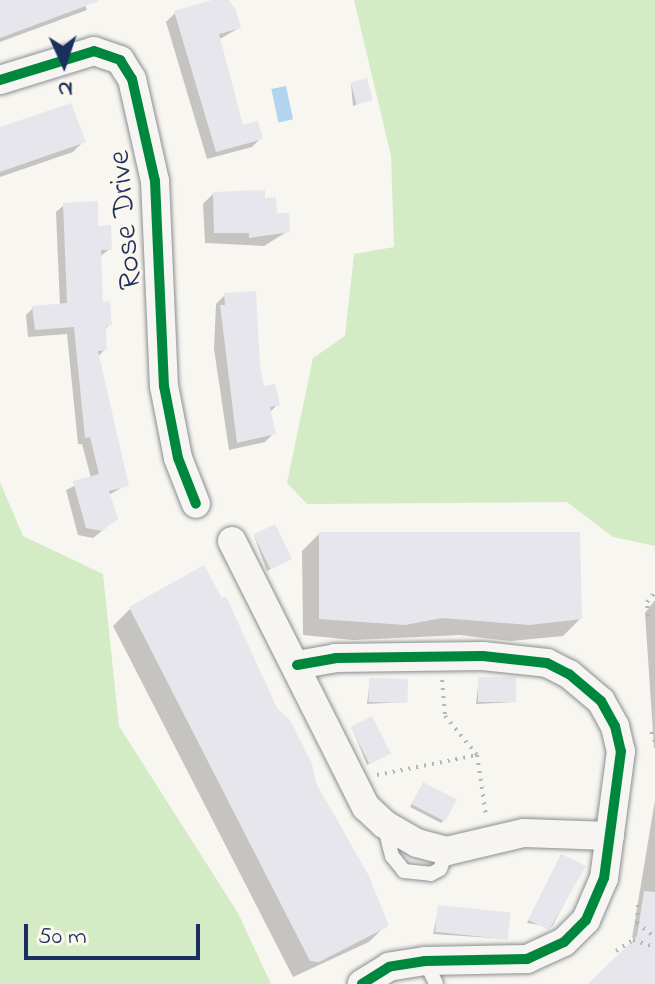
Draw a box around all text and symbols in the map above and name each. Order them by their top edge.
north arrow [24,24,104,104]
text: N [57,72,74,104]
street label: Rose Drive [102,149,152,291]
scale bar [28,908,204,958]
text: 50 m [38,920,87,955]

